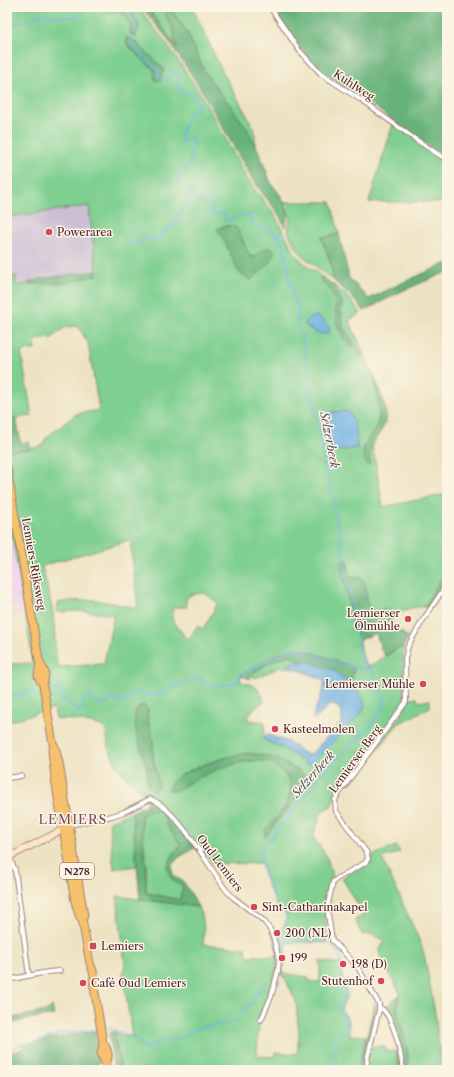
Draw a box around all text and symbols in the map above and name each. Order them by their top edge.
street label: Kuhlweg [331,67,377,104]
place label: Powerarea [57,225,112,239]
marker: Powerarea [44,227,54,237]
water label: Selzerbeek [317,409,343,470]
street label: Lemiers-Rijksweg [19,517,49,612]
place label: Lemierser Ölmühle [347,606,400,633]
marker: Lemierser Ölmühle [403,614,413,624]
place label: Lemierser Mühle [325,677,415,691]
marker: Lemierser Mühle [418,679,428,689]
place label: Kasteelmolen [283,722,355,736]
street label: Lemierser Berg [326,722,384,796]
marker: Kasteelmolen [270,724,280,734]
water label: Selzerbeek [288,747,338,801]
district label: LEMIERS [39,811,107,827]
street label: Oud Lemiers [194,832,246,895]
road number: N278 [60,863,94,879]
place label: Sint-Catharinakapel [262,900,368,914]
marker: Sint-Catharinakapel [249,902,259,912]
place label: 200 (NL) [285,926,331,940]
marker: 200 (NL) [272,928,282,938]
place label: Lemiers [101,939,144,953]
marker: Lemiers [88,941,98,951]
place label: 199 [290,951,308,965]
marker: 199 [277,953,287,963]
place label: 198 (D) [351,957,387,971]
marker: 198 (D) [338,959,348,969]
place label: Stutenhof [321,974,375,988]
place label: Café Oud Lemiers [91,976,186,990]
marker: Stutenhof [376,976,386,986]
marker: Café Oud Lemiers [78,978,88,988]

